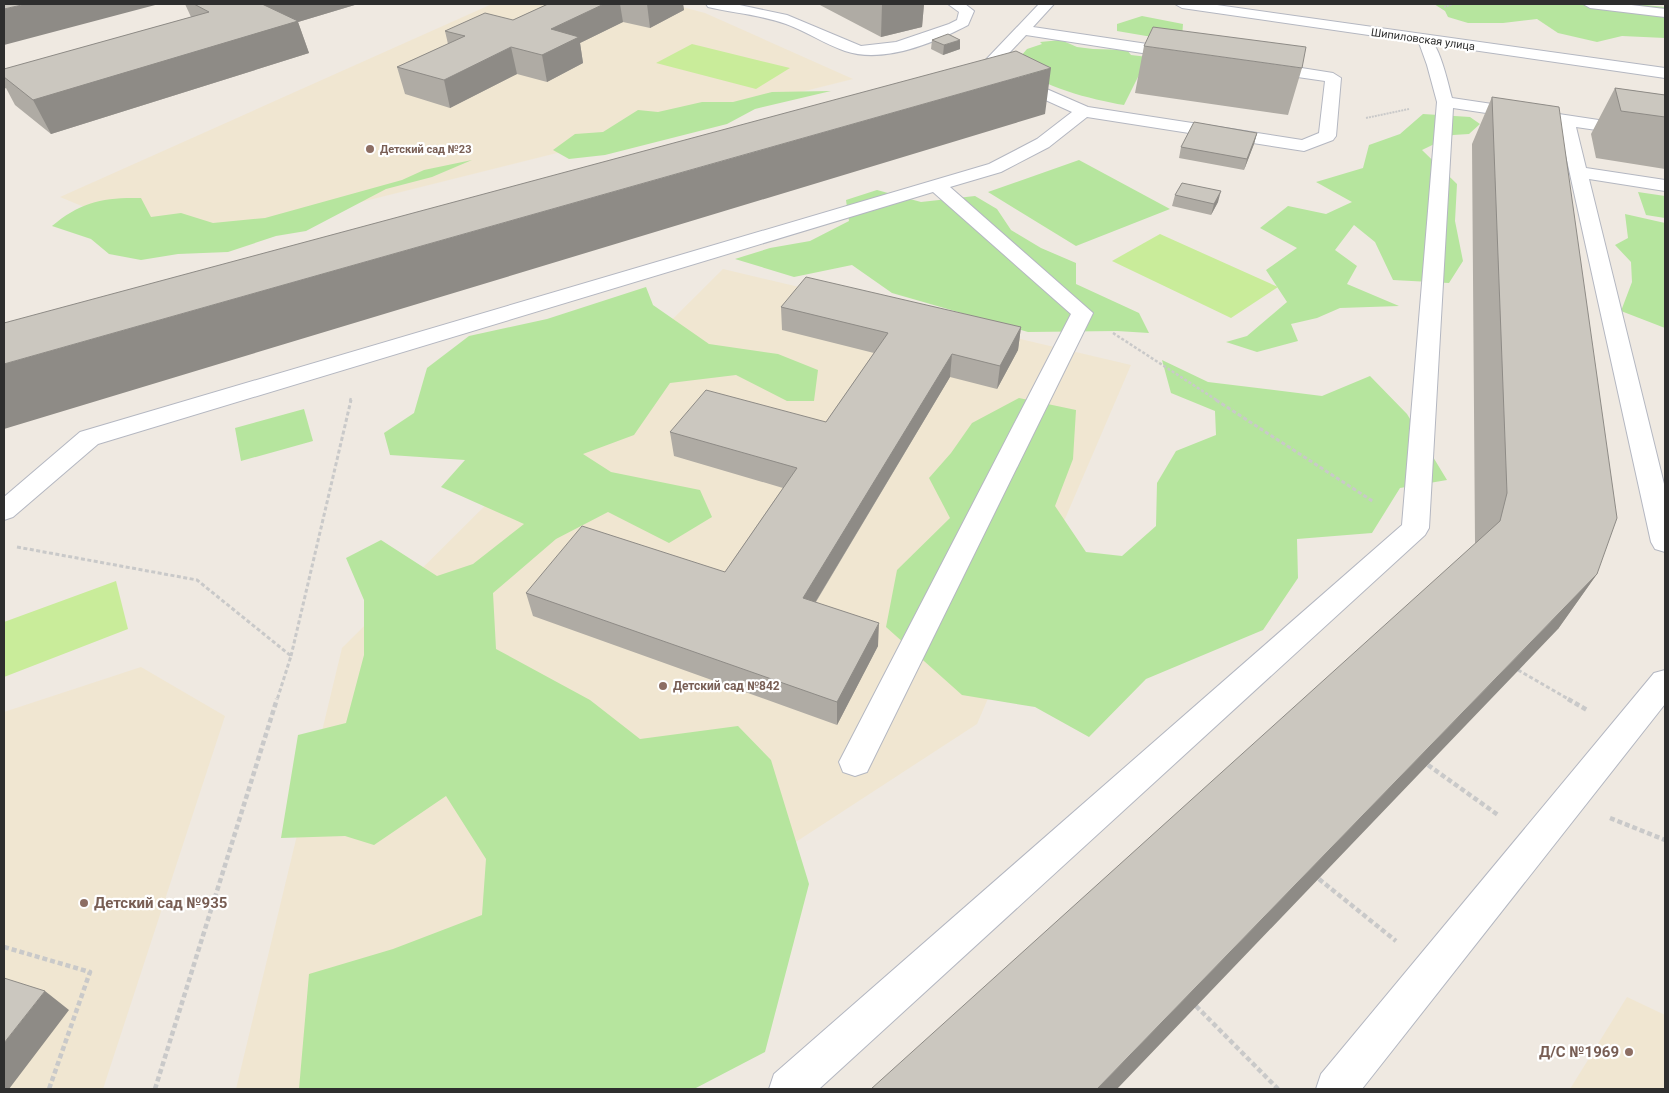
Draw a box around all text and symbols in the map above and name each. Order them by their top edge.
street label: Шипиловская улица [1370,26,1476,53]
marker: Детский сад №23 [364,143,376,155]
place label: Детский сад №23 [380,143,472,156]
place label: Детский сад №842 [673,679,780,693]
marker: Детский сад №842 [657,680,669,692]
place label: Детский сад №935 [94,894,227,912]
marker: Детский сад №935 [78,897,90,909]
place label: Д/C №1969 [1539,1043,1619,1061]
marker: Д/C №1969 [1623,1046,1635,1058]

